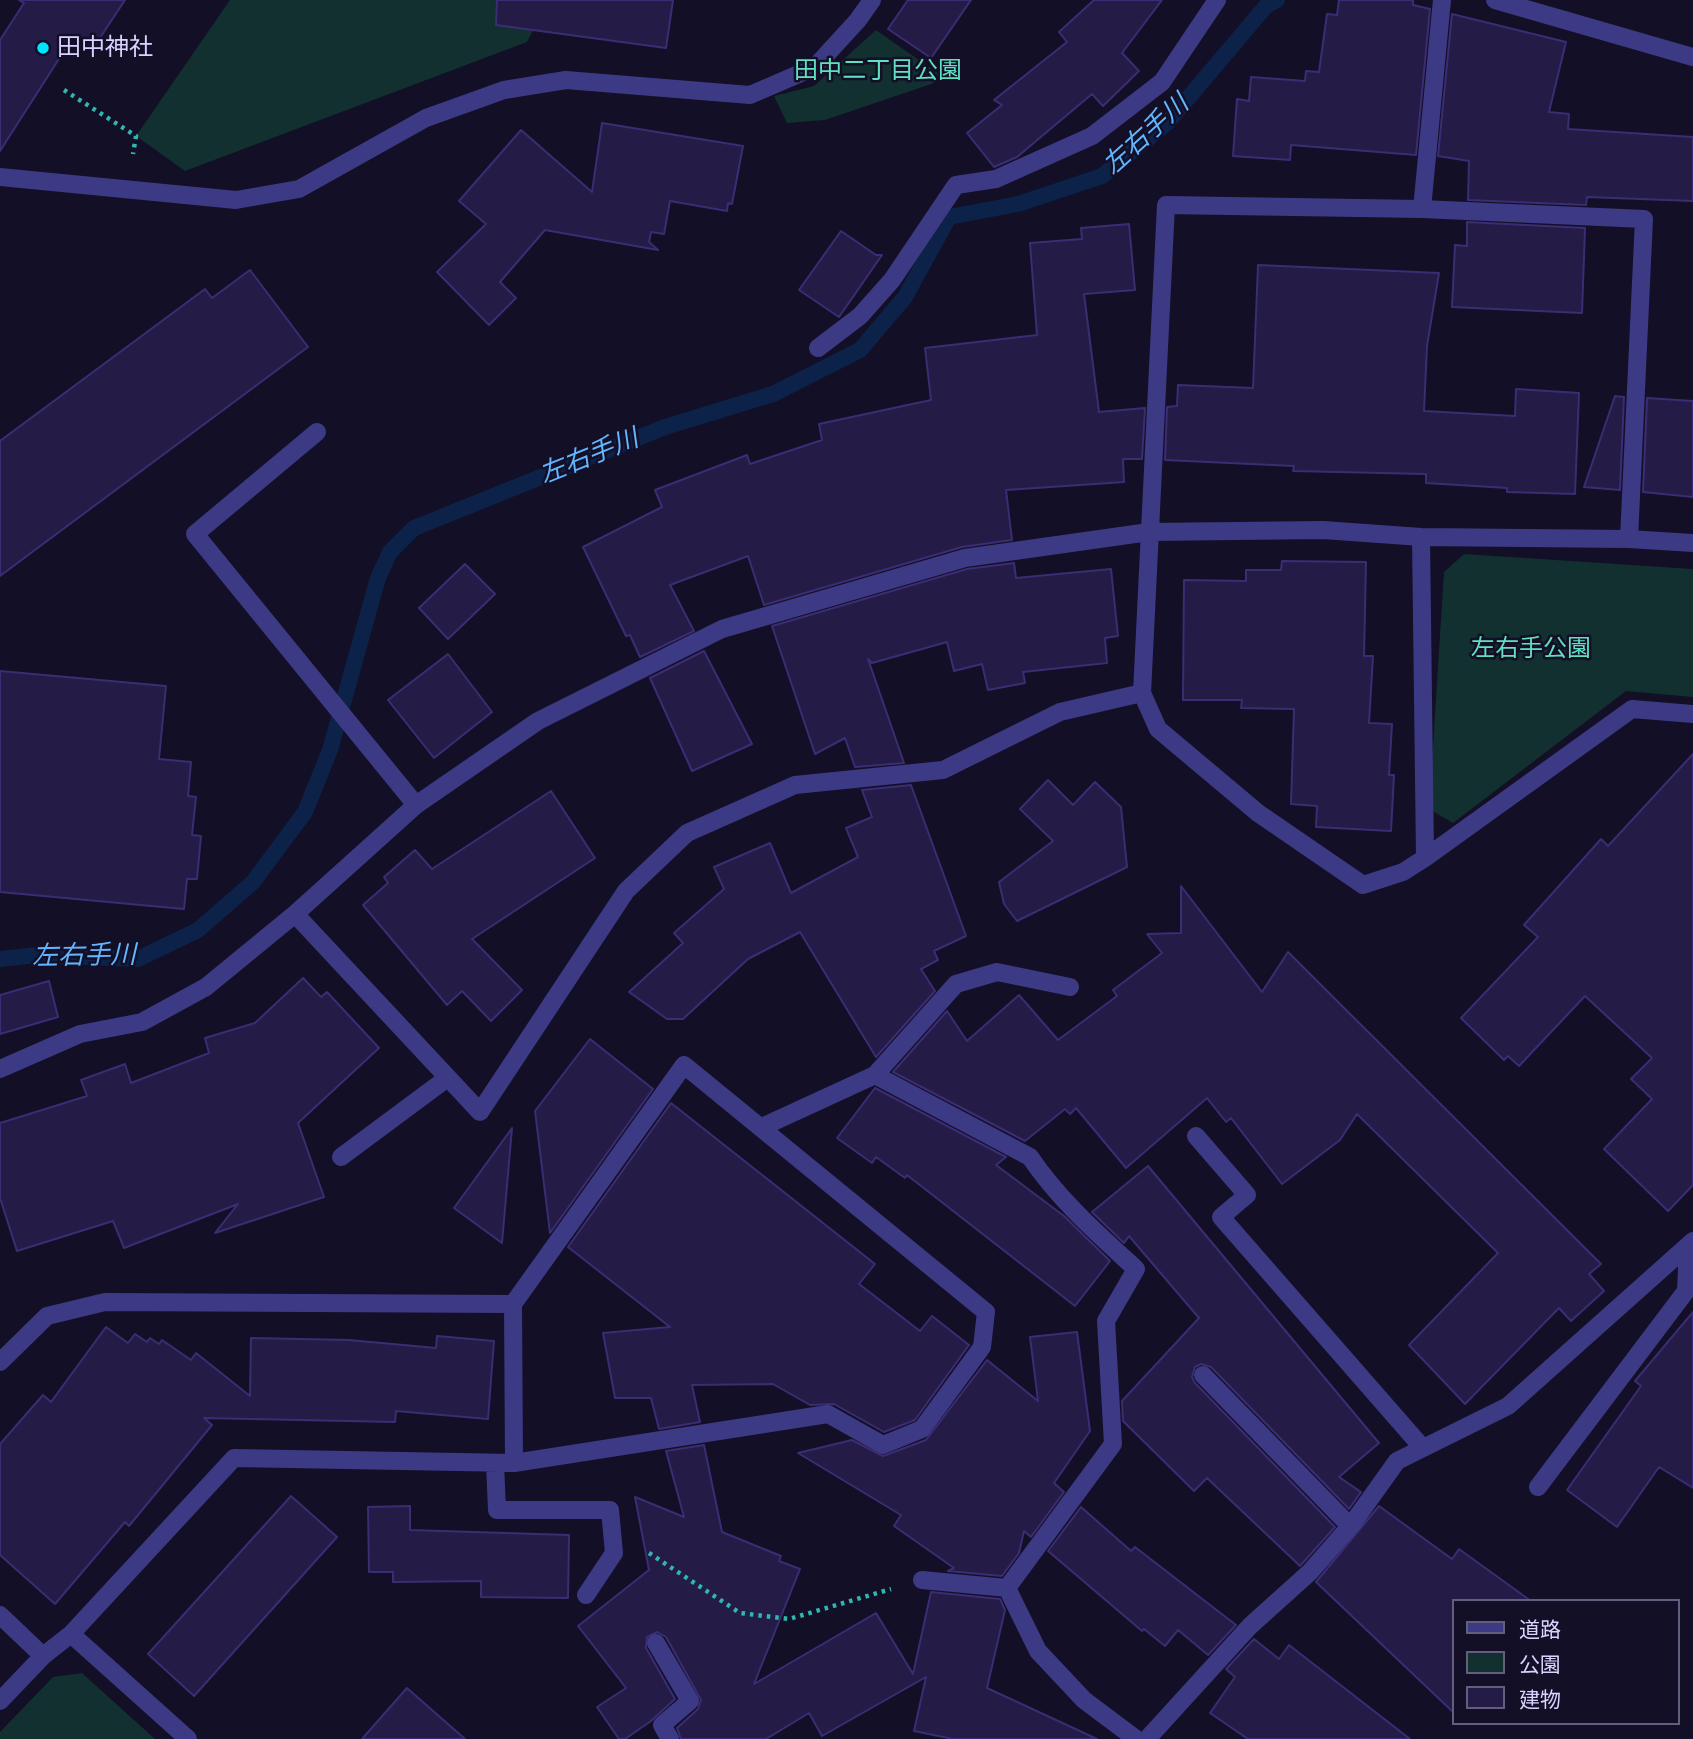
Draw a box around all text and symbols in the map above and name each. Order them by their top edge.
place label: 田中神社 [57,34,153,62]
marker: 田中神社 [35,40,51,56]
park label: 田中二丁目公園 [794,57,962,85]
water label: 左右手川 [1097,89,1195,181]
water label: 左右手川 [535,423,643,491]
park label: 左右手公園 [1471,635,1591,663]
water label: 左右手川 [32,939,136,973]
legend [1452,1599,1679,1725]
text: 道路 [1519,1617,1561,1642]
text: 公園 [1519,1652,1561,1677]
text: 建物 [1519,1687,1561,1712]

